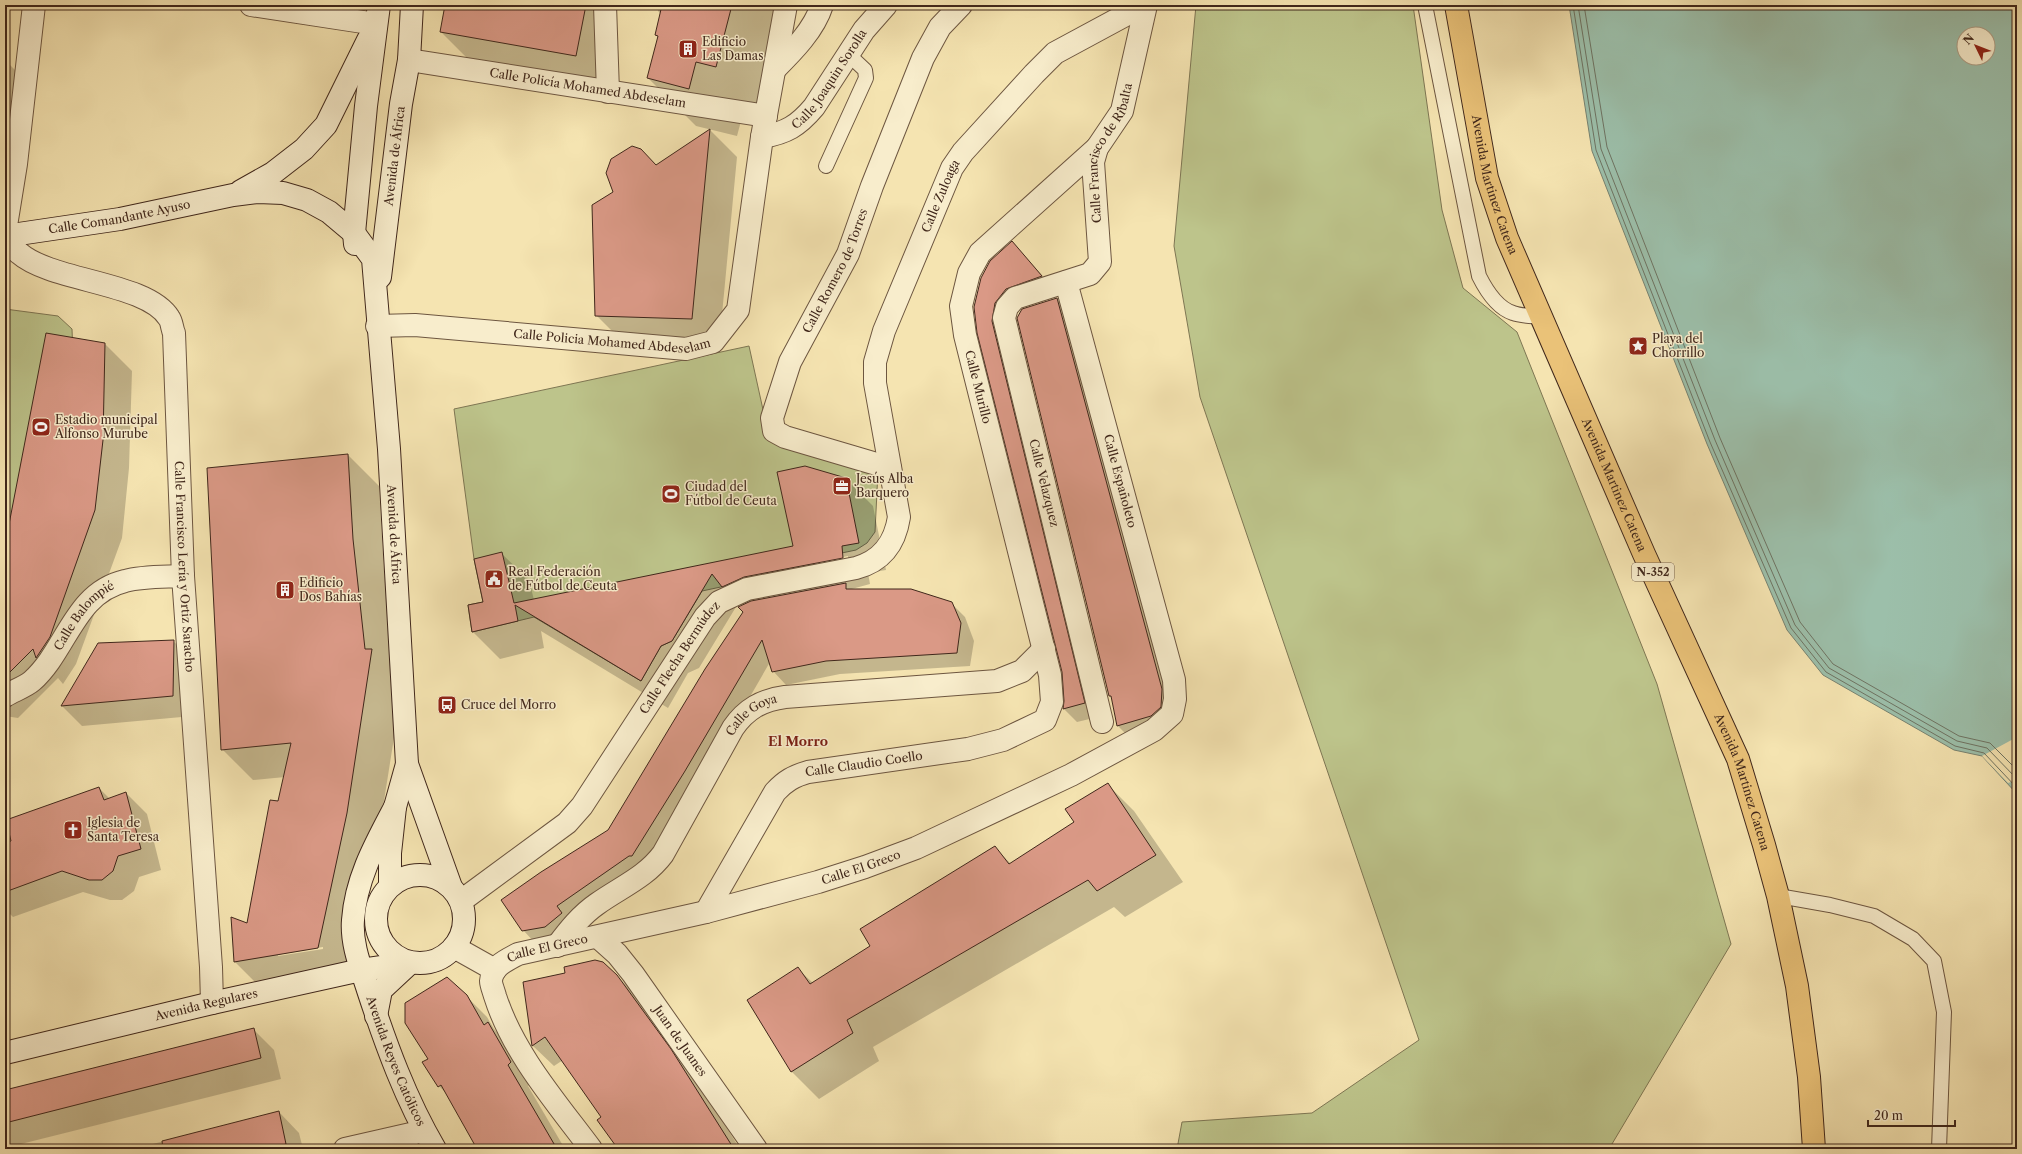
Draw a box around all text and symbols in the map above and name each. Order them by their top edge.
street label: Calle Joaquin Sorolla [788,26,870,132]
north arrow [1956,26,1996,66]
text: N [1960,31,1977,47]
place label: Edificio Las Damas [702,34,763,63]
building icon: Edificio Las Damas [677,38,699,60]
street label: Calle Policía Mohamed Abdeselam [489,65,687,110]
street label: Calle Francisco de Ribalta [1085,81,1135,224]
street label: Avenida de África [381,104,408,208]
street label: Avenida Martinez Catena [1469,113,1521,257]
street label: Calle Zuloaga [918,156,963,235]
street label: Calle Comandante Ayuso [47,196,192,236]
street label: Calle Romero de Torres [799,207,870,335]
street label: Calle Policia Mohamed Abdeselam [513,326,712,356]
place label: Playa del Chorrillo [1652,331,1704,360]
place icon: Playa del Chorrillo [1627,335,1649,357]
street label: Calle Murillo [962,349,995,425]
place label: Estadio municipal Alfonso Murube [54,412,158,441]
street label: Avenida Martinez Catena [1578,414,1650,554]
sports icon: Estadio municipal Alfonso Murube [30,416,52,438]
street label: Calle Españoleto [1101,432,1140,529]
street label: Calle Velazquez [1026,437,1063,528]
street label: Calle Francisco Lería y Ortiz Saracho [172,461,198,673]
place label: Jesús Alba Barquero [854,471,914,500]
office icon: Jesús Alba Barquero [831,475,853,497]
place label: Ciudad del Fútbol de Ceuta [685,479,777,508]
street label: Avenida de África [384,483,405,585]
sports icon: Ciudad del Fútbol de Ceuta [660,483,682,505]
road number: N-352 [1632,563,1674,581]
place label: Real Federación de Fútbol de Ceuta [508,564,618,593]
public building icon: Real Federación de Fútbol de Ceuta [483,568,505,590]
place label: Edificio Dos Bahías [299,575,362,604]
street label: Calle Balompié [50,577,117,653]
building icon: Edificio Dos Bahías [274,579,296,601]
street label: Calle Flecha Bermúdez [636,598,723,717]
street label: Calle Goya [722,690,779,738]
bus stop icon: Cruce del Morro [436,694,458,716]
place label: Cruce del Morro [461,697,556,712]
street label: Avenida Martinez Catena [1711,710,1773,853]
district label: El Morro [768,733,828,749]
street label: Calle Claudio Coello [804,748,924,779]
place label: Iglesia de Santa Teresa [87,815,160,844]
church icon: Iglesia de Santa Teresa [62,819,84,841]
street label: Calle El Greco [819,846,902,887]
street label: Calle El Greco [504,931,589,966]
street label: Avenida Regulares [152,985,259,1024]
street label: Avenida Reyes Católicos [363,993,429,1129]
street label: Juan de Juanes [649,1001,711,1079]
scale bar [1868,1102,1955,1128]
text: 20 m [1874,1108,1903,1123]

